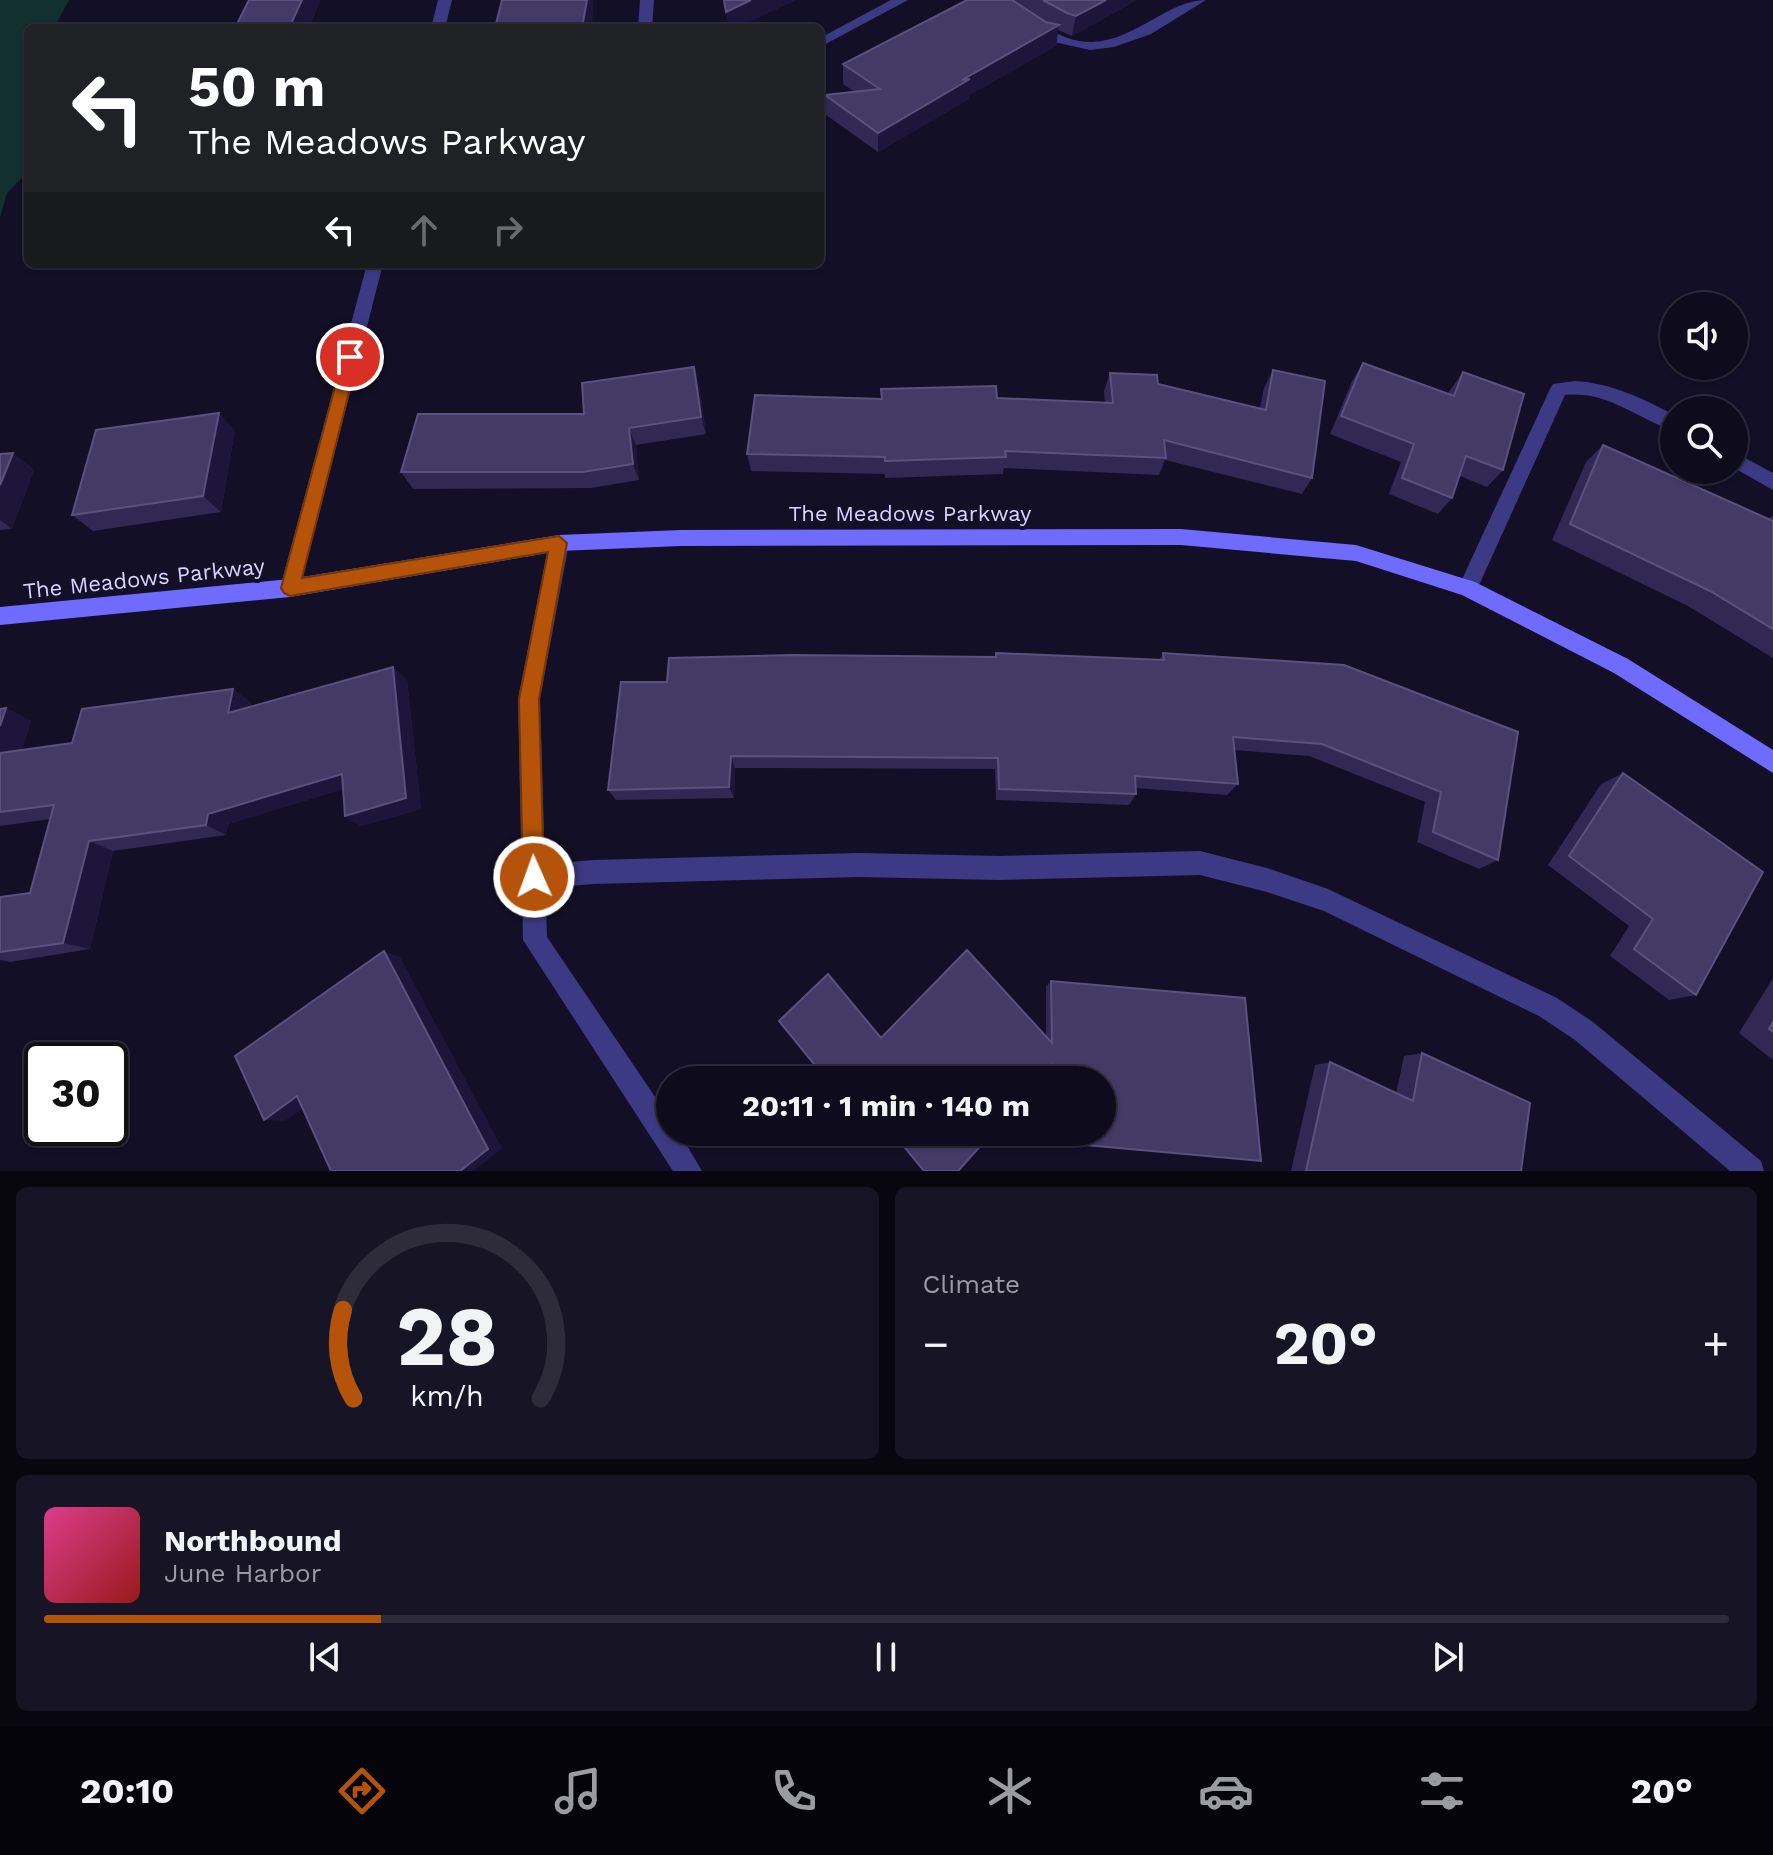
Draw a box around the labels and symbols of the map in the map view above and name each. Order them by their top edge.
pin [316,323,384,391]
street label: The Meadows Parkway [789,501,1032,526]
street label: The Meadows Parkway [22,553,267,604]
position arrow [492,835,576,919]
speed limit sign: 30 [24,1042,128,1146]

